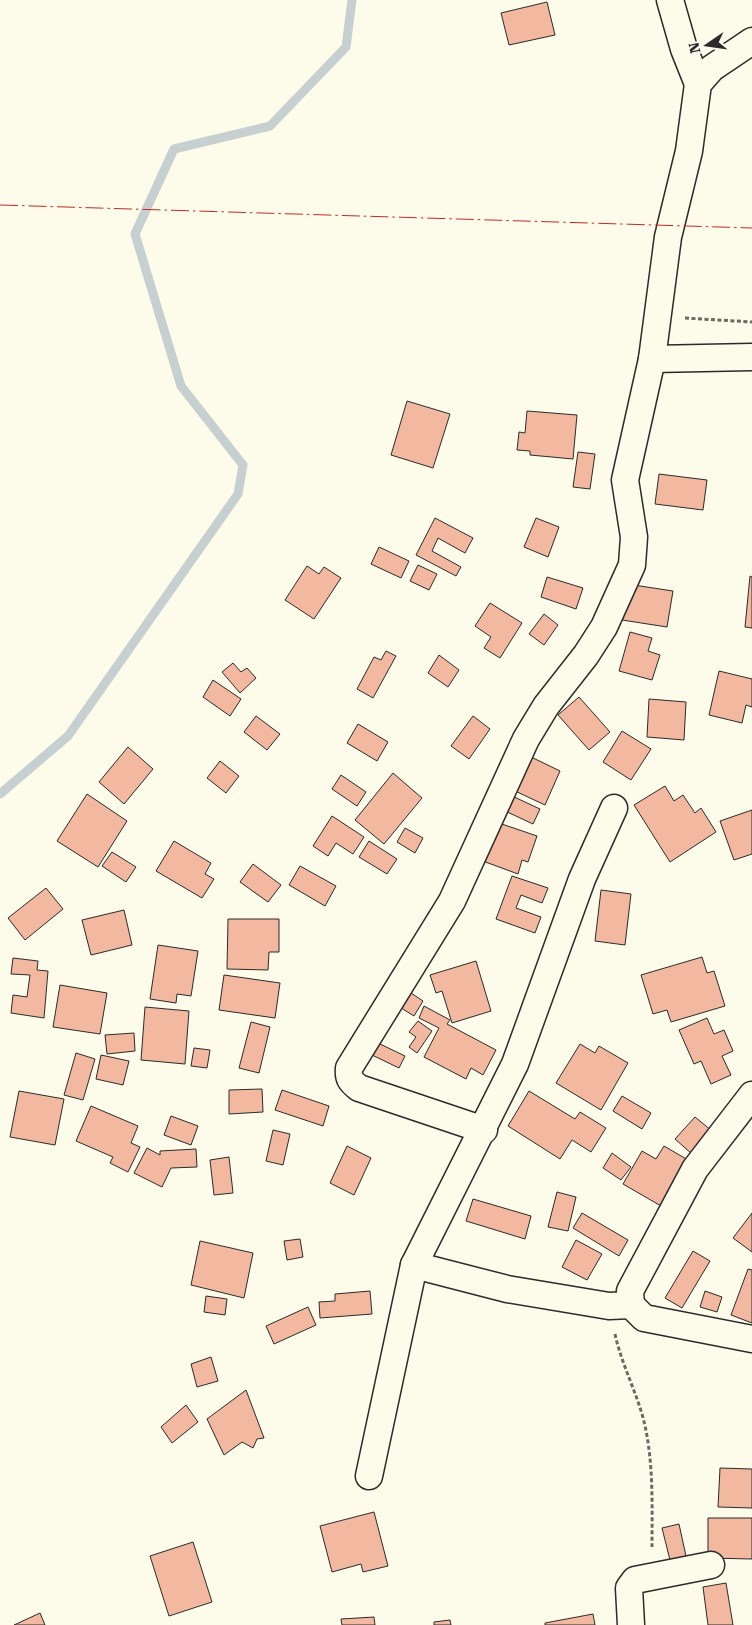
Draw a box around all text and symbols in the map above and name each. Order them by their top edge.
north arrow [682,20,732,70]
text: N [685,41,703,55]

